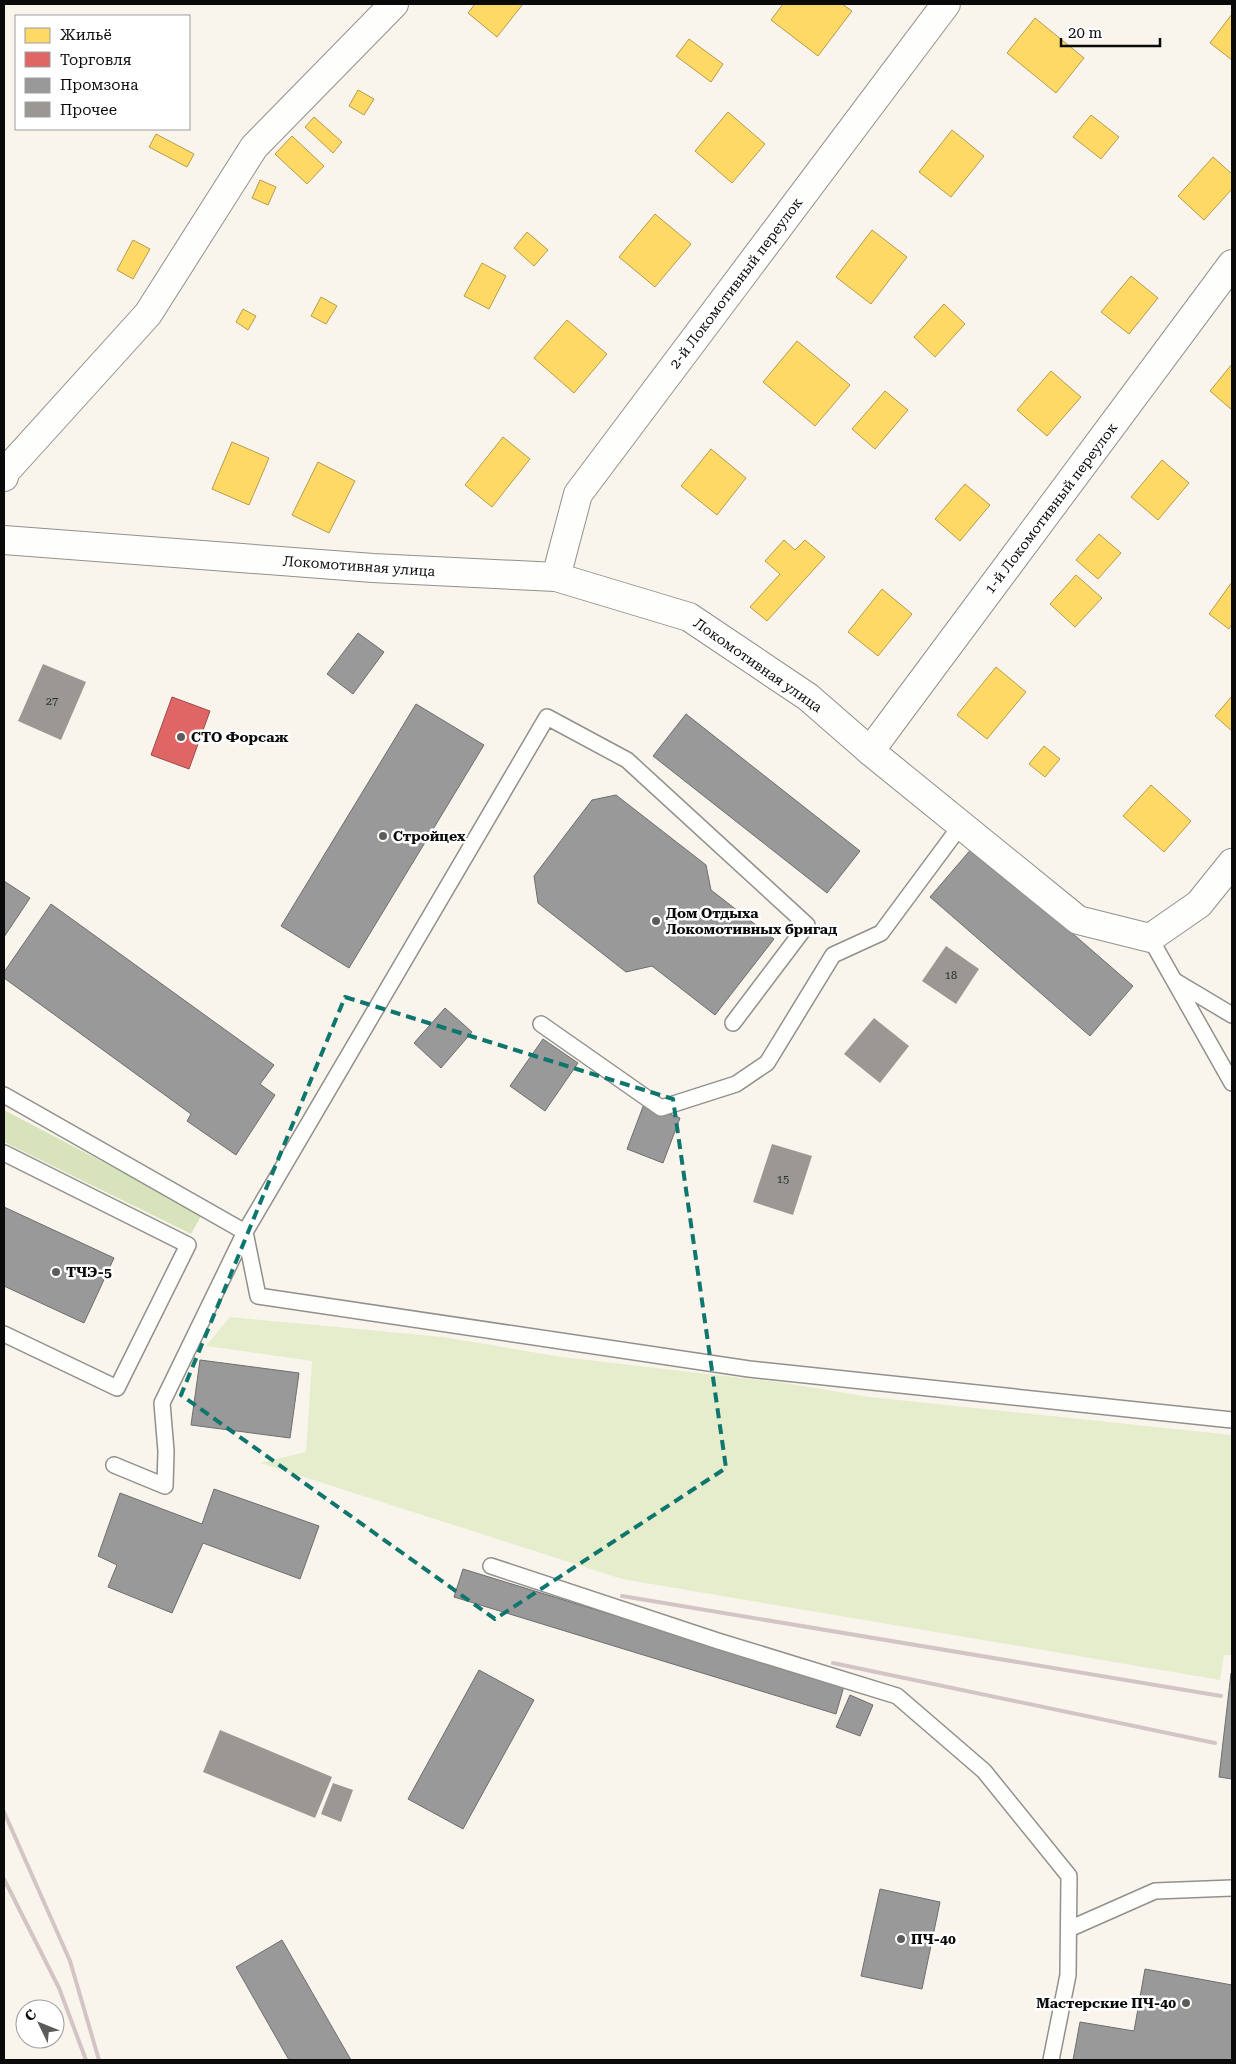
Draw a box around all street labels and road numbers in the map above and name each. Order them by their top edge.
street label: 2-й Локомотивный переулок [666,194,806,372]
street label: 1-й Локомотивный переулок [981,419,1121,597]
street label: Локомотивная улица [282,553,436,579]
street label: Локомотивная улица [691,615,825,716]

